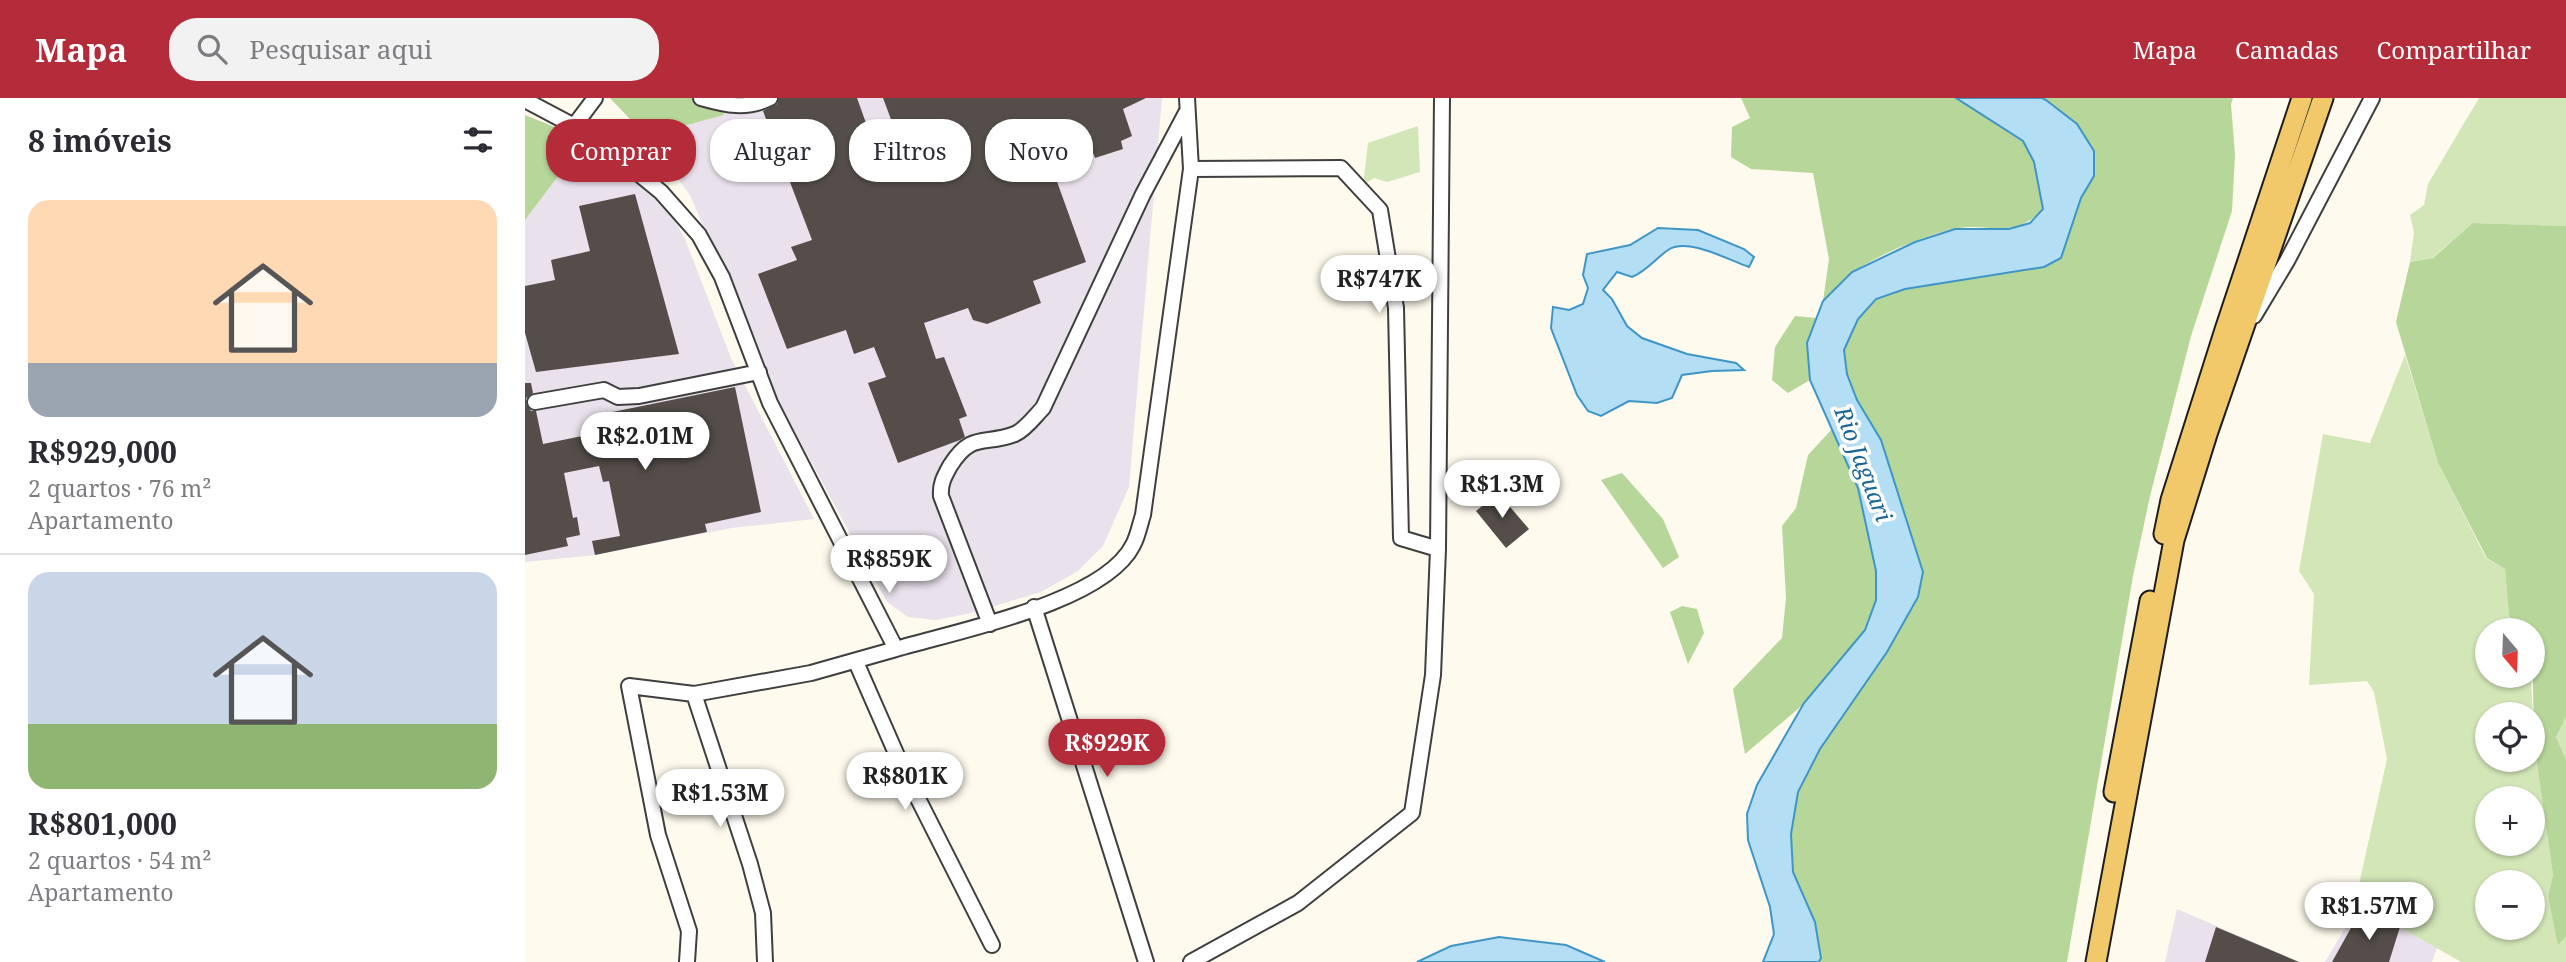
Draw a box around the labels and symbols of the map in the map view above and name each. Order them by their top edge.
pin: R$747K [1322,256,1436,315]
water label: Rio Jaguari [1827,401,1900,526]
pin: R$2.01M [580,412,710,472]
pin: R$1.3M [1445,460,1559,520]
pin: R$859K [832,536,946,595]
north arrow [2475,618,2545,688]
pin: R$929K [1050,720,1164,779]
pin: R$801K [848,752,962,812]
pin: R$1.53M [655,770,785,829]
pin: R$1.57M [2304,882,2434,942]

